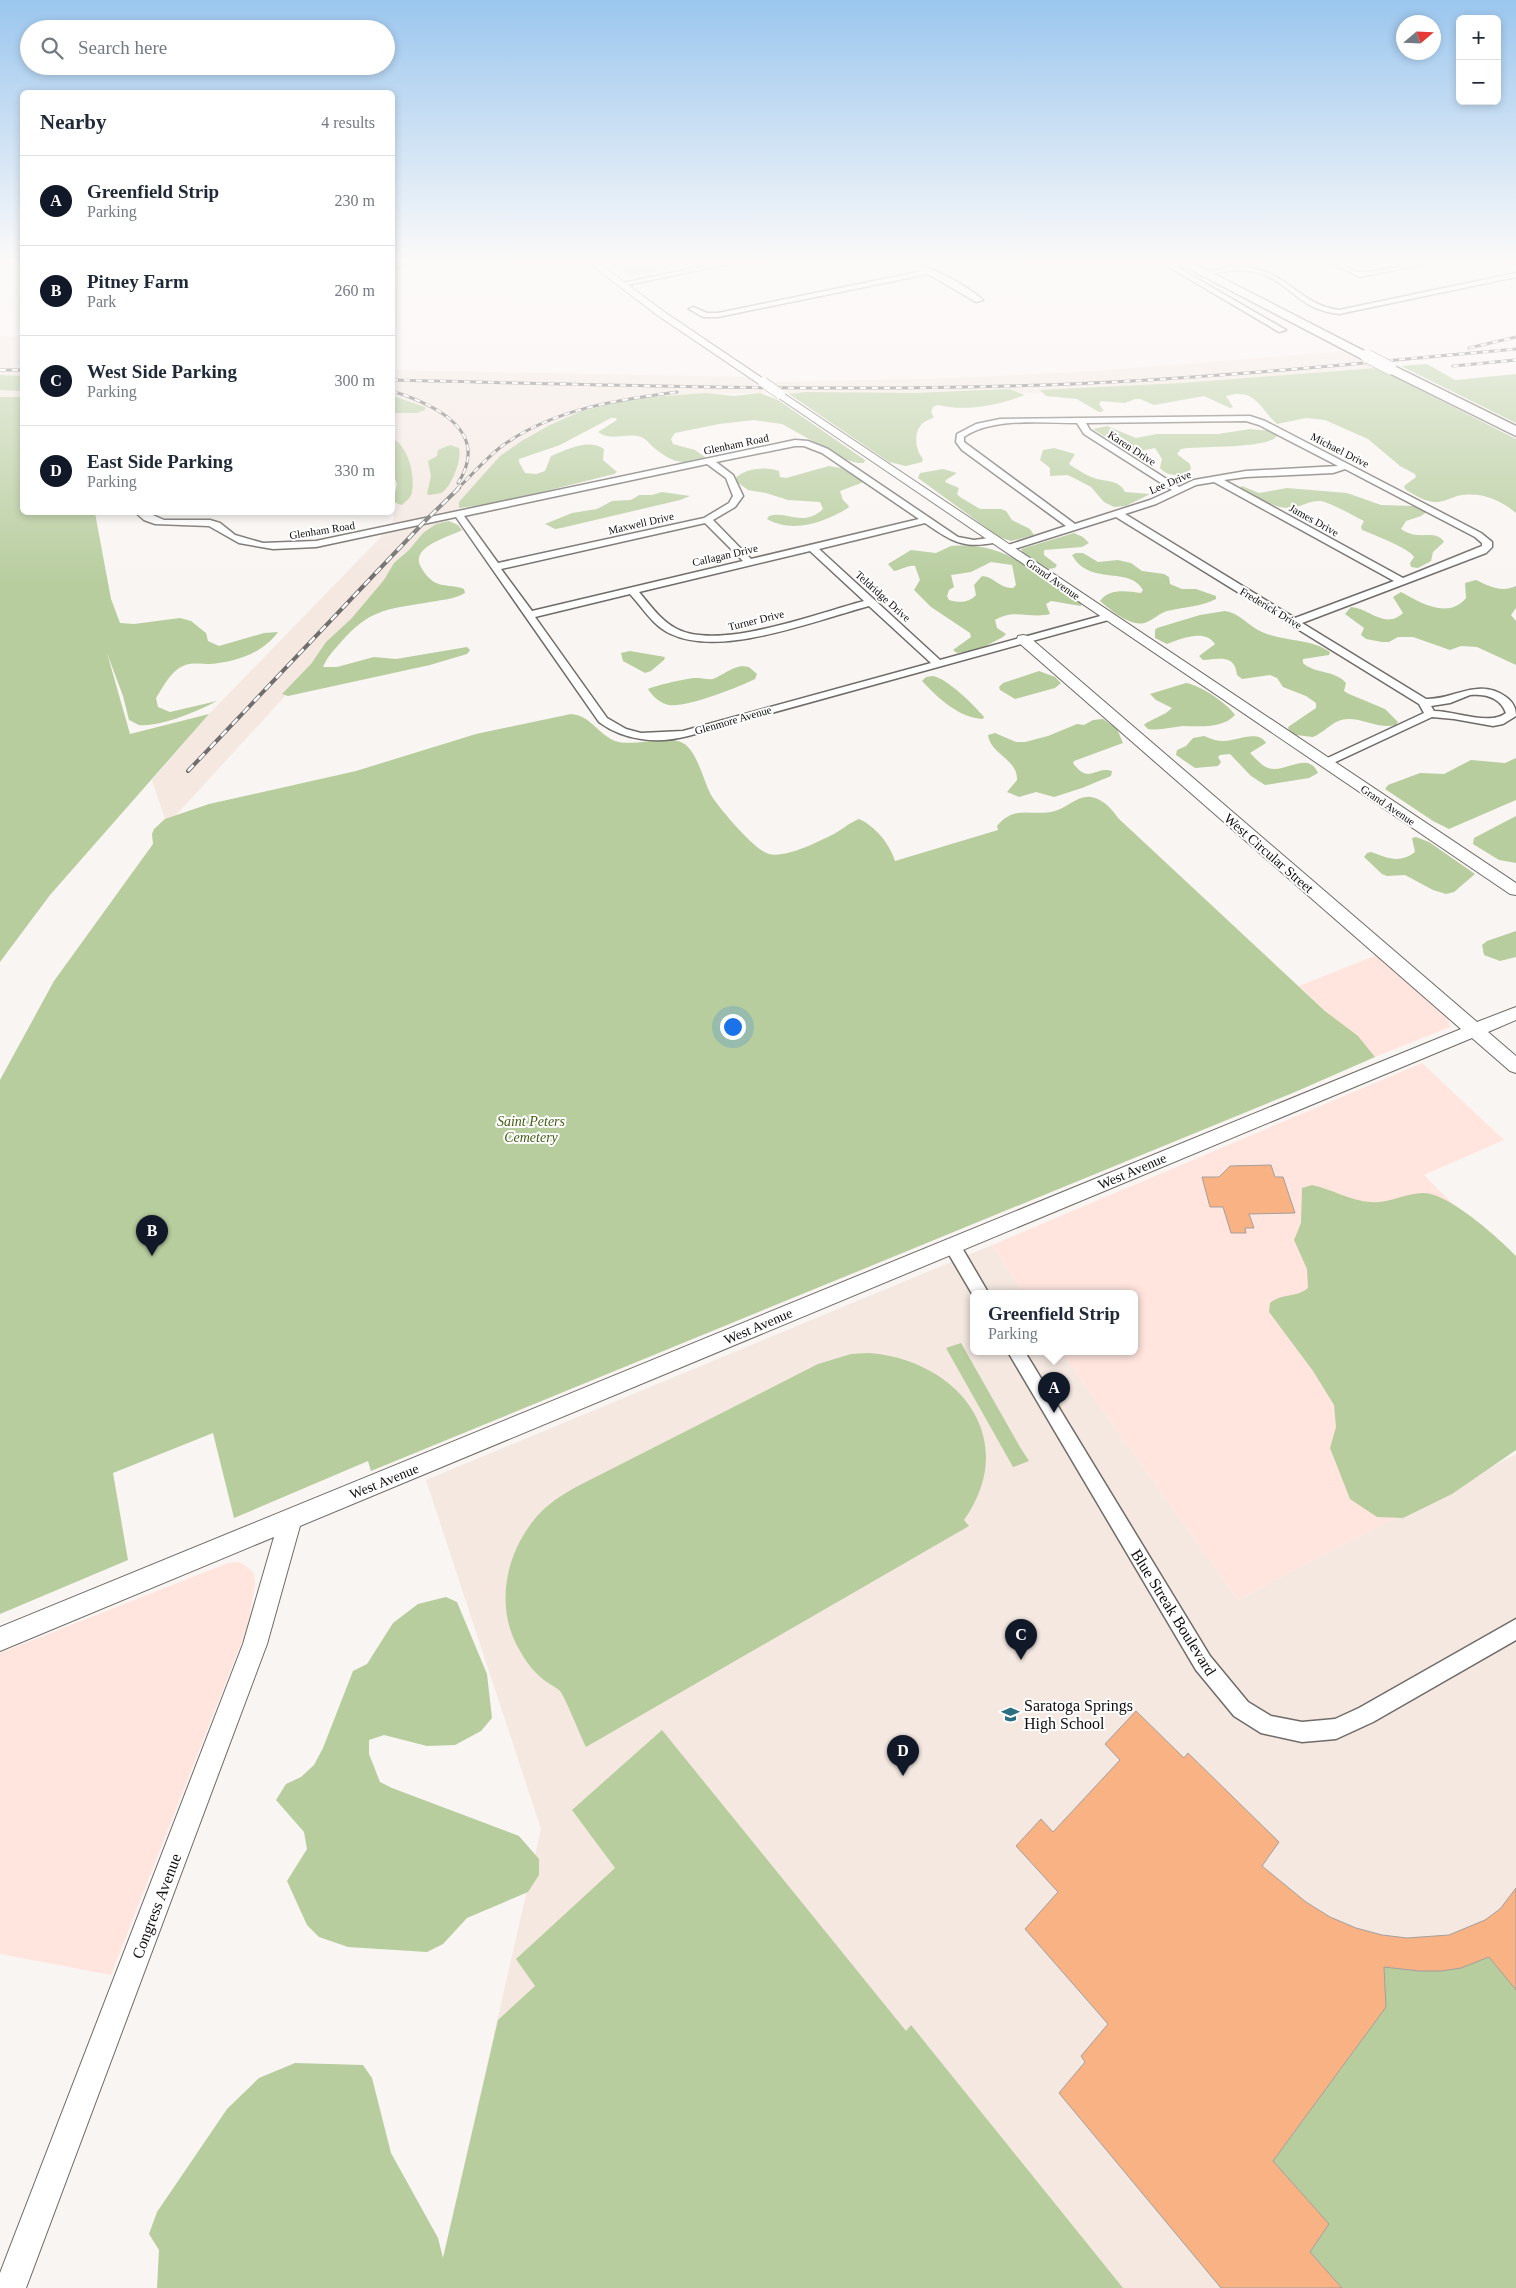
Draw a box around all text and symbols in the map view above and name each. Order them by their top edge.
north arrow [1396,15,1441,60]
map controls [1456,15,1501,105]
button: + [1456,15,1501,60]
search box [20,20,395,75]
icon: search [38,34,66,62]
text: Search here [78,37,167,58]
button: − [1456,60,1501,105]
text: Nearby [40,110,107,134]
text: 4 results [321,114,375,131]
text: Greenfield Strip [87,181,219,202]
text: A [50,192,62,209]
text: 230 m [335,192,375,209]
text: Parking [87,203,137,220]
text: Pitney Farm [87,271,189,292]
text: B [51,282,61,299]
text: 260 m [335,282,375,299]
text: Park [87,293,116,310]
text: West Side Parking [87,361,237,382]
text: C [50,372,62,389]
text: 300 m [335,372,375,389]
text: Parking [87,383,137,400]
street label: Karen Drive [1106,428,1158,468]
street label: Michael Drive [1309,430,1371,470]
street label: Glenham Road [702,431,770,457]
text: East Side Parking [87,451,233,472]
text: D [50,462,62,479]
text: 330 m [335,462,375,479]
street label: Lee Drive [1147,468,1193,496]
text: Parking [87,473,137,490]
street label: James Drive [1287,501,1341,539]
street label: Maxwell Drive [607,510,675,536]
street label: Glenham Road [288,519,356,541]
street label: Callagan Drive [691,542,759,568]
street label: Grand Avenue [1024,556,1082,602]
street label: Teldridge Drive [853,568,913,624]
street label: Frederick Drive [1238,585,1304,631]
street label: Turner Drive [727,607,785,633]
street label: Glenmore Avenue [693,703,773,737]
street label: Grand Avenue [1359,782,1418,828]
street label: West Circular Street [1221,811,1316,896]
your location [720,1014,746,1040]
park label: Saint Peters Cemetery [497,1114,566,1145]
street label: West Avenue [1096,1150,1169,1193]
pin: B [136,1215,168,1256]
popup [970,1290,1138,1355]
text: Greenfield Strip [988,1303,1120,1324]
street label: West Avenue [722,1305,795,1348]
text: Parking [988,1325,1038,1342]
pin: A [1038,1372,1070,1413]
street label: West Avenue [348,1461,421,1502]
street label: Blue Streak Boulevard [1128,1546,1219,1679]
pin: C [1005,1619,1037,1660]
place label: Saratoga Springs High School [1024,1697,1133,1733]
school or university icon: Saratoga Springs High School [1000,1704,1020,1724]
pin: D [887,1735,919,1776]
street label: Congress Avenue [129,1851,185,1962]

